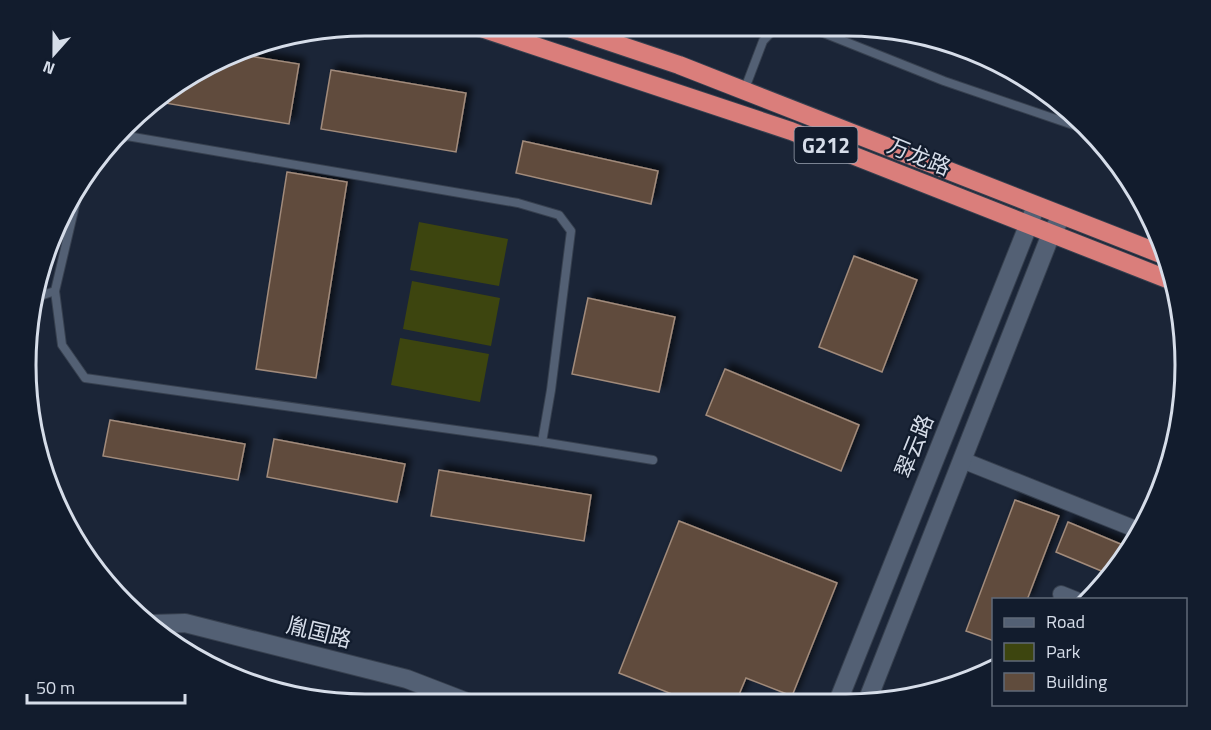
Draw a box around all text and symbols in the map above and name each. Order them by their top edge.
north arrow [24,24,84,84]
text: N [39,55,58,81]
road number: G212 [794,127,858,163]
street label: 万龙路 [882,128,956,184]
street label: 翠云路 [886,409,942,483]
legend [992,598,1187,706]
street label: 胤国路 [283,608,355,656]
text: Road [1046,608,1085,635]
text: Park [1046,638,1081,665]
scale bar [27,667,184,705]
text: Building [1046,668,1107,695]
text: 50 m [36,674,75,701]

